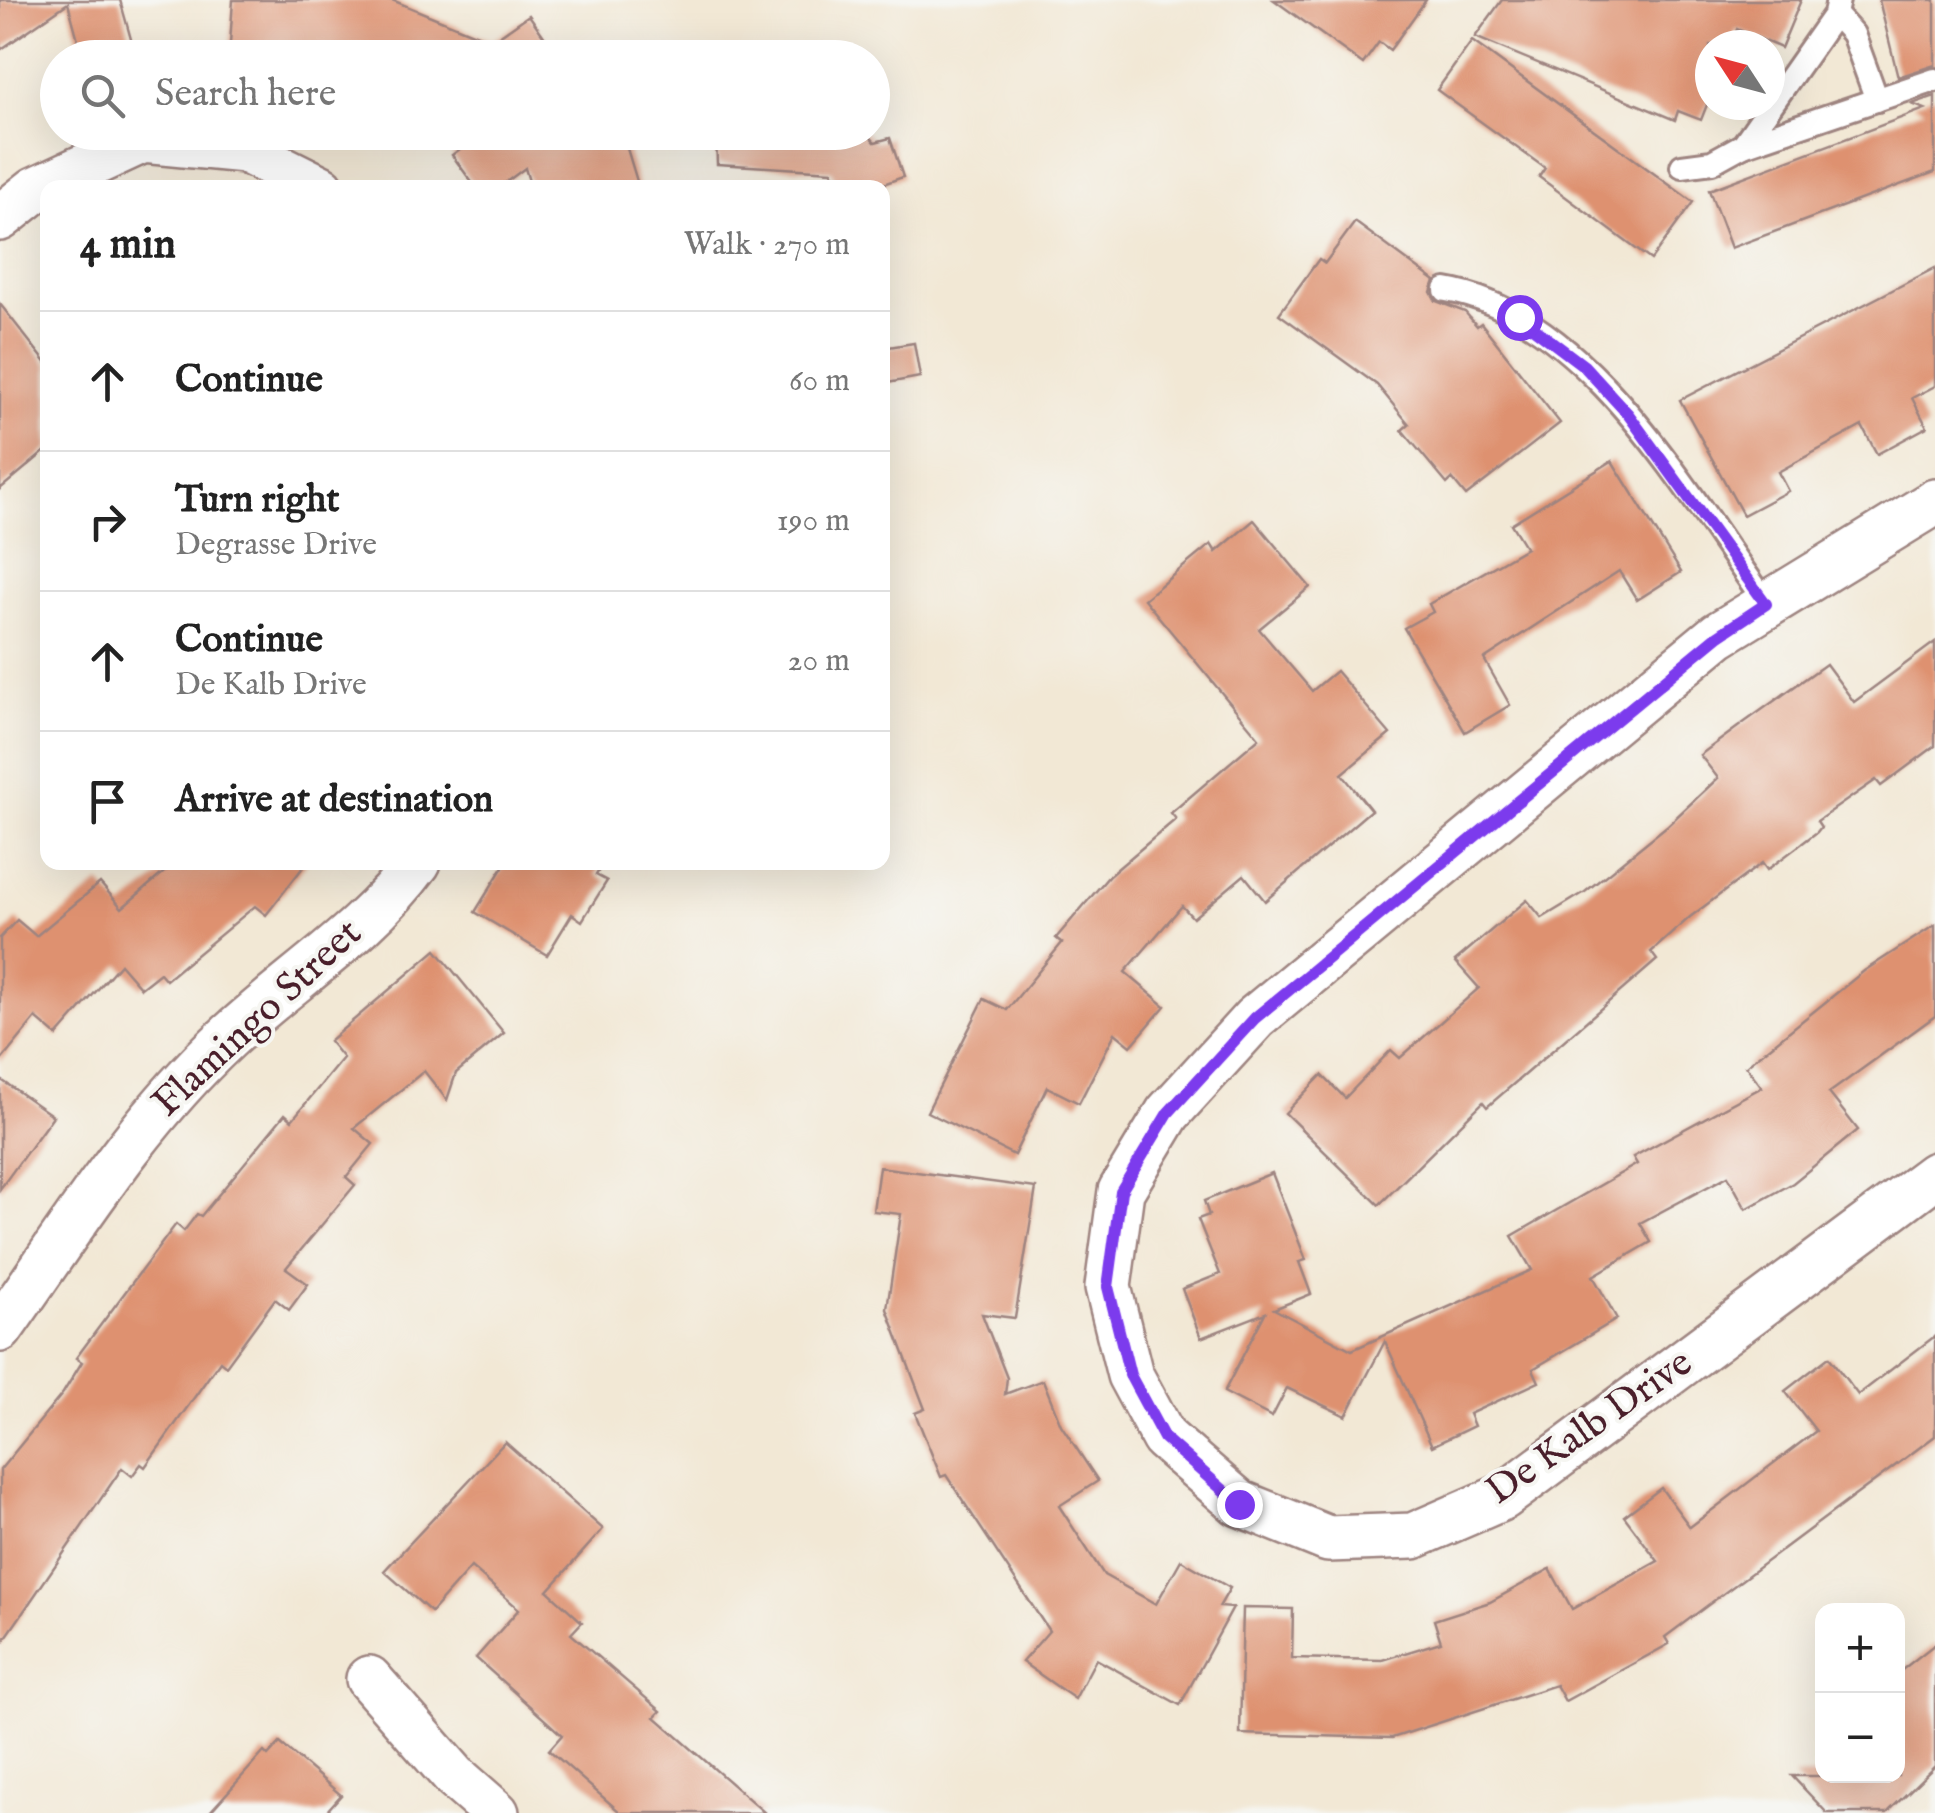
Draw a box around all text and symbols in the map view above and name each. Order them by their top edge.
north arrow [1695,30,1785,120]
search box [40,40,890,150]
icon: search [75,68,130,123]
text: Search here [155,71,336,119]
text: 4 min [80,219,176,272]
text: Walk · 270 m [684,225,850,266]
route start [1497,295,1543,341]
icon: ahead [80,354,135,409]
text: Continue [175,357,323,405]
text: 60 m [789,361,850,402]
text: Turn right [175,477,339,525]
icon: right [80,494,135,549]
text: 190 m [777,501,850,542]
text: Degrasse Drive [175,525,377,566]
text: Continue [175,617,323,665]
icon: ahead [80,634,135,689]
text: 20 m [788,641,850,682]
text: De Kalb Drive [175,665,367,706]
icon: arrive [80,774,135,829]
text: Arrive at destination [175,777,493,825]
street label: Flamingo Street [143,909,373,1129]
street label: De Kalb Drive [1477,1338,1703,1518]
route end [1217,1482,1263,1528]
map controls [1815,1603,1905,1783]
button: + [1815,1603,1905,1693]
button: − [1815,1693,1905,1783]

